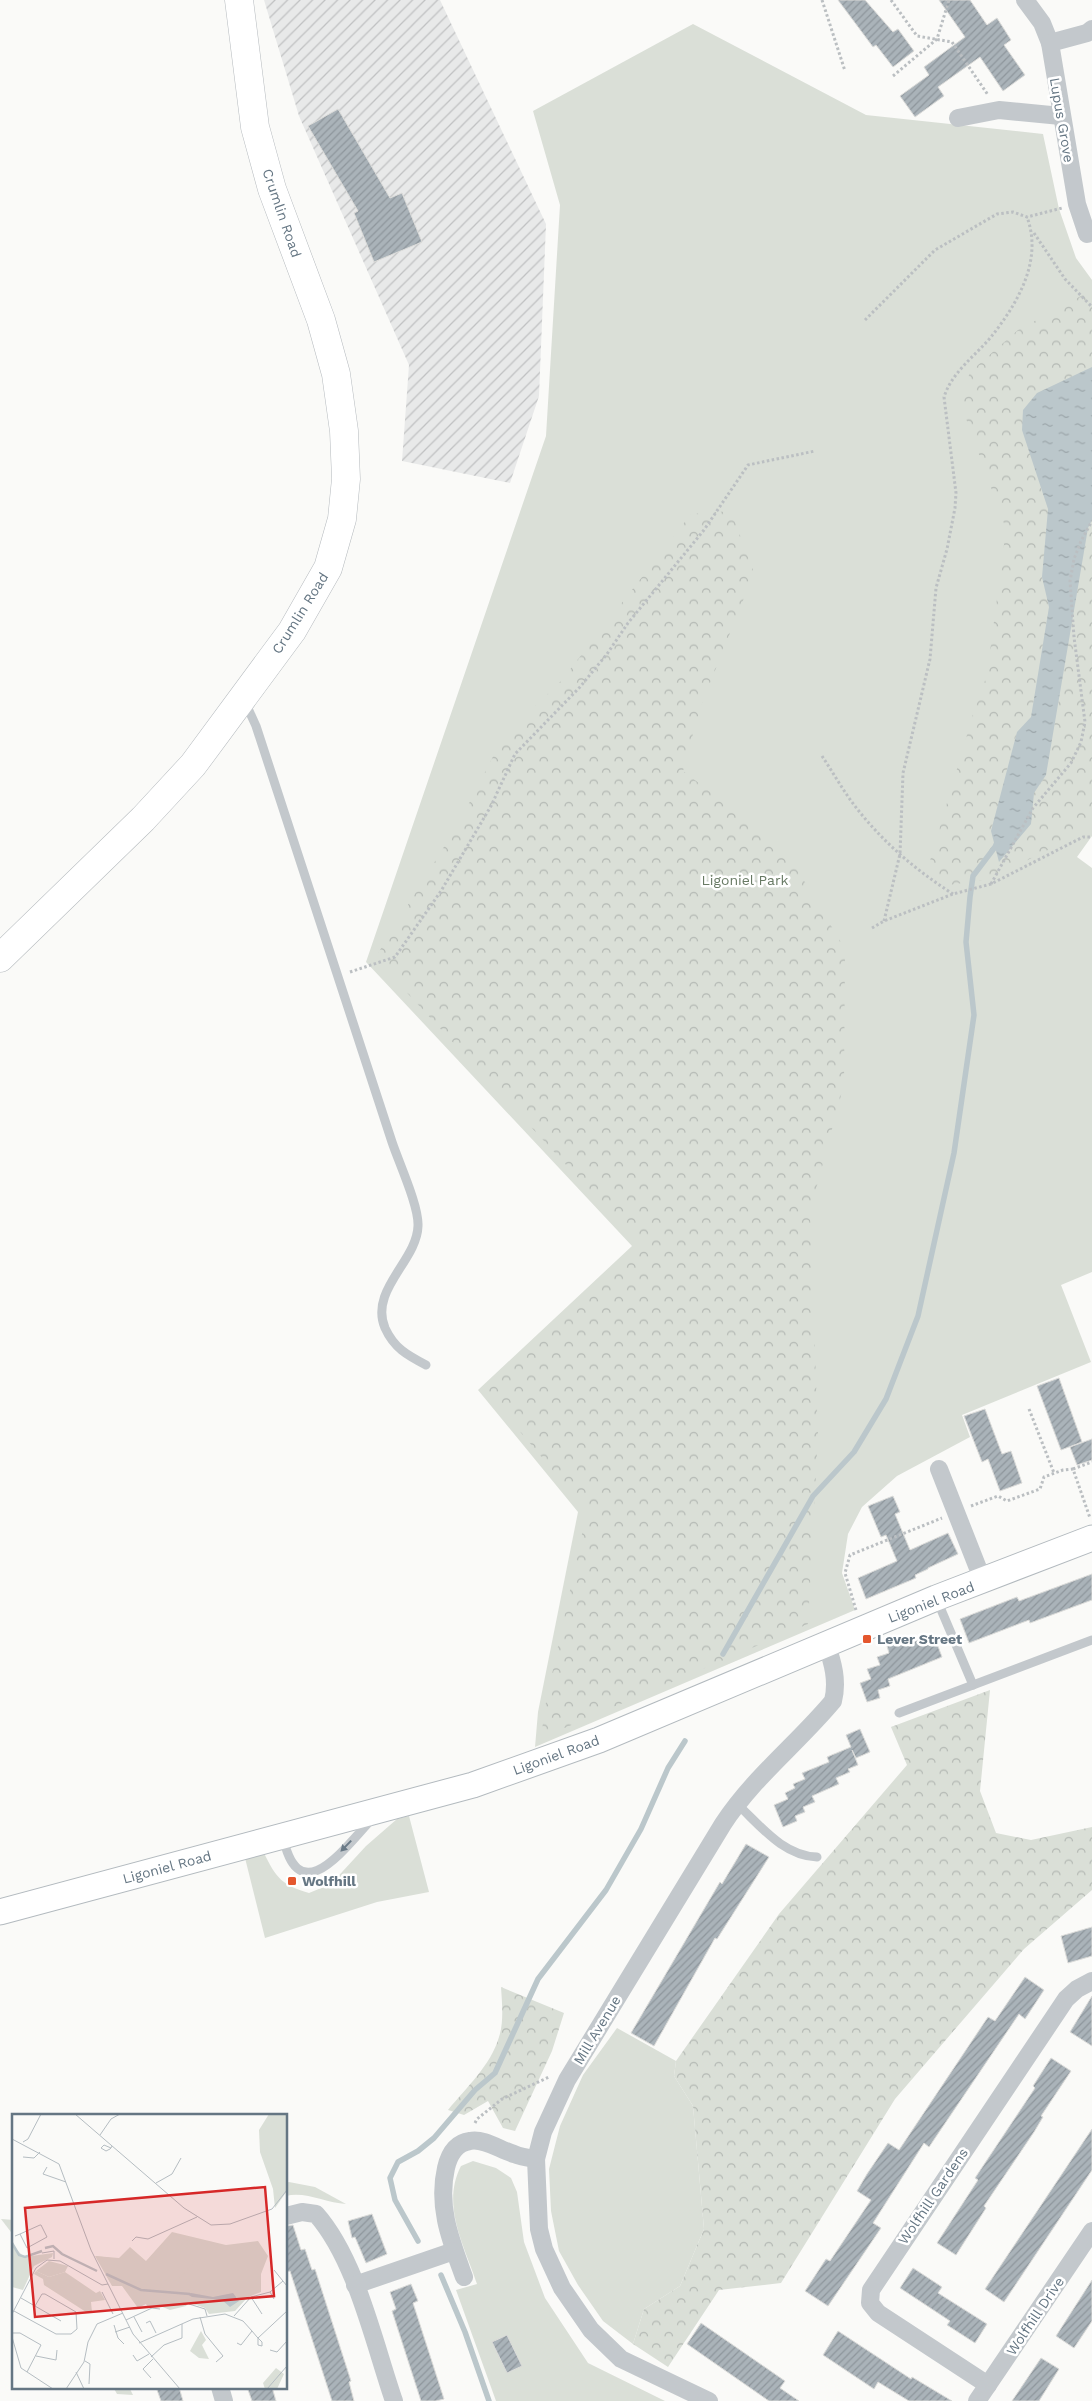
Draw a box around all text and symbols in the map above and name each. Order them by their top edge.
street label: Lupus Grove [1047,76,1077,164]
street label: Crumlin Road [259,166,305,260]
street label: Crumlin Road [269,569,331,657]
park label: Ligoniel Park [701,872,789,888]
street label: Ligoniel Road [886,1578,976,1626]
place label: Lever Street [877,1631,962,1647]
marker: Lever Street [861,1633,873,1645]
street label: Ligoniel Road [510,1732,602,1778]
one-way arrow [340,1840,352,1852]
street label: Ligoniel Road [121,1847,213,1887]
place label: Wolfhill [302,1873,356,1889]
marker: Wolfhill [286,1875,298,1887]
street label: Mill Avenue [570,1993,624,2067]
inset map [12,2114,288,2388]
street label: Wolfhill Gardens [895,2145,971,2247]
street label: Wolfhill Drive [1003,2274,1067,2358]

